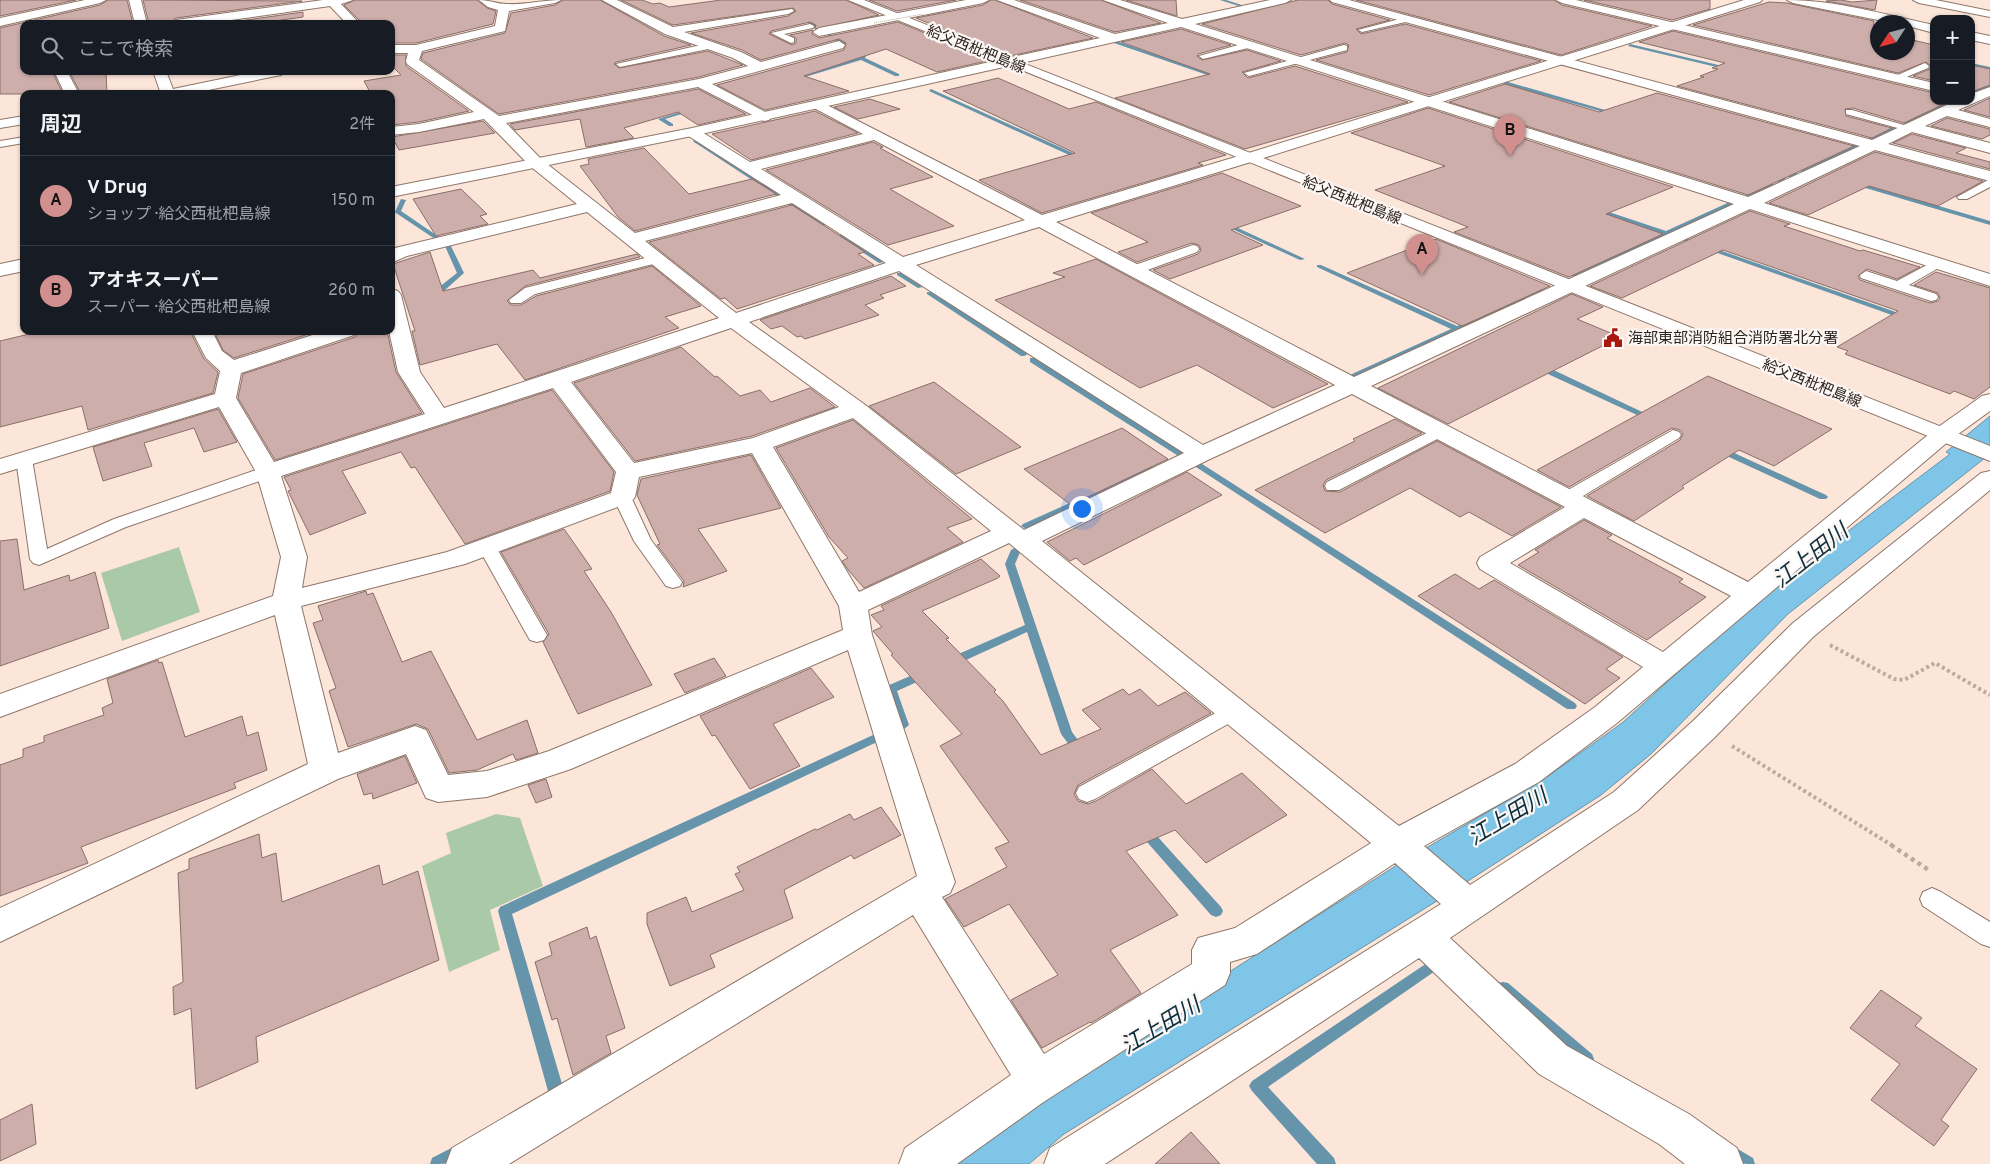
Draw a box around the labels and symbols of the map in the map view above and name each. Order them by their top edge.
north arrow [1870,15,1915,60]
street label: 給父西枇杷島線 [923,21,1028,79]
pin: B [1494,115,1526,156]
street label: 給父西枇杷島線 [1299,172,1404,230]
pin: A [1406,234,1438,275]
public building icon: 海部東部消防組合消防署北分署 [1602,327,1624,349]
place label: 海部東部消防組合消防署北分署 [1628,329,1838,349]
street label: 給父西枇杷島線 [1759,355,1864,413]
your location [1069,496,1095,522]
water label: 江上田川 [1769,518,1856,595]
water label: 江上田川 [1464,783,1555,852]
water label: 江上田川 [1117,992,1208,1061]

